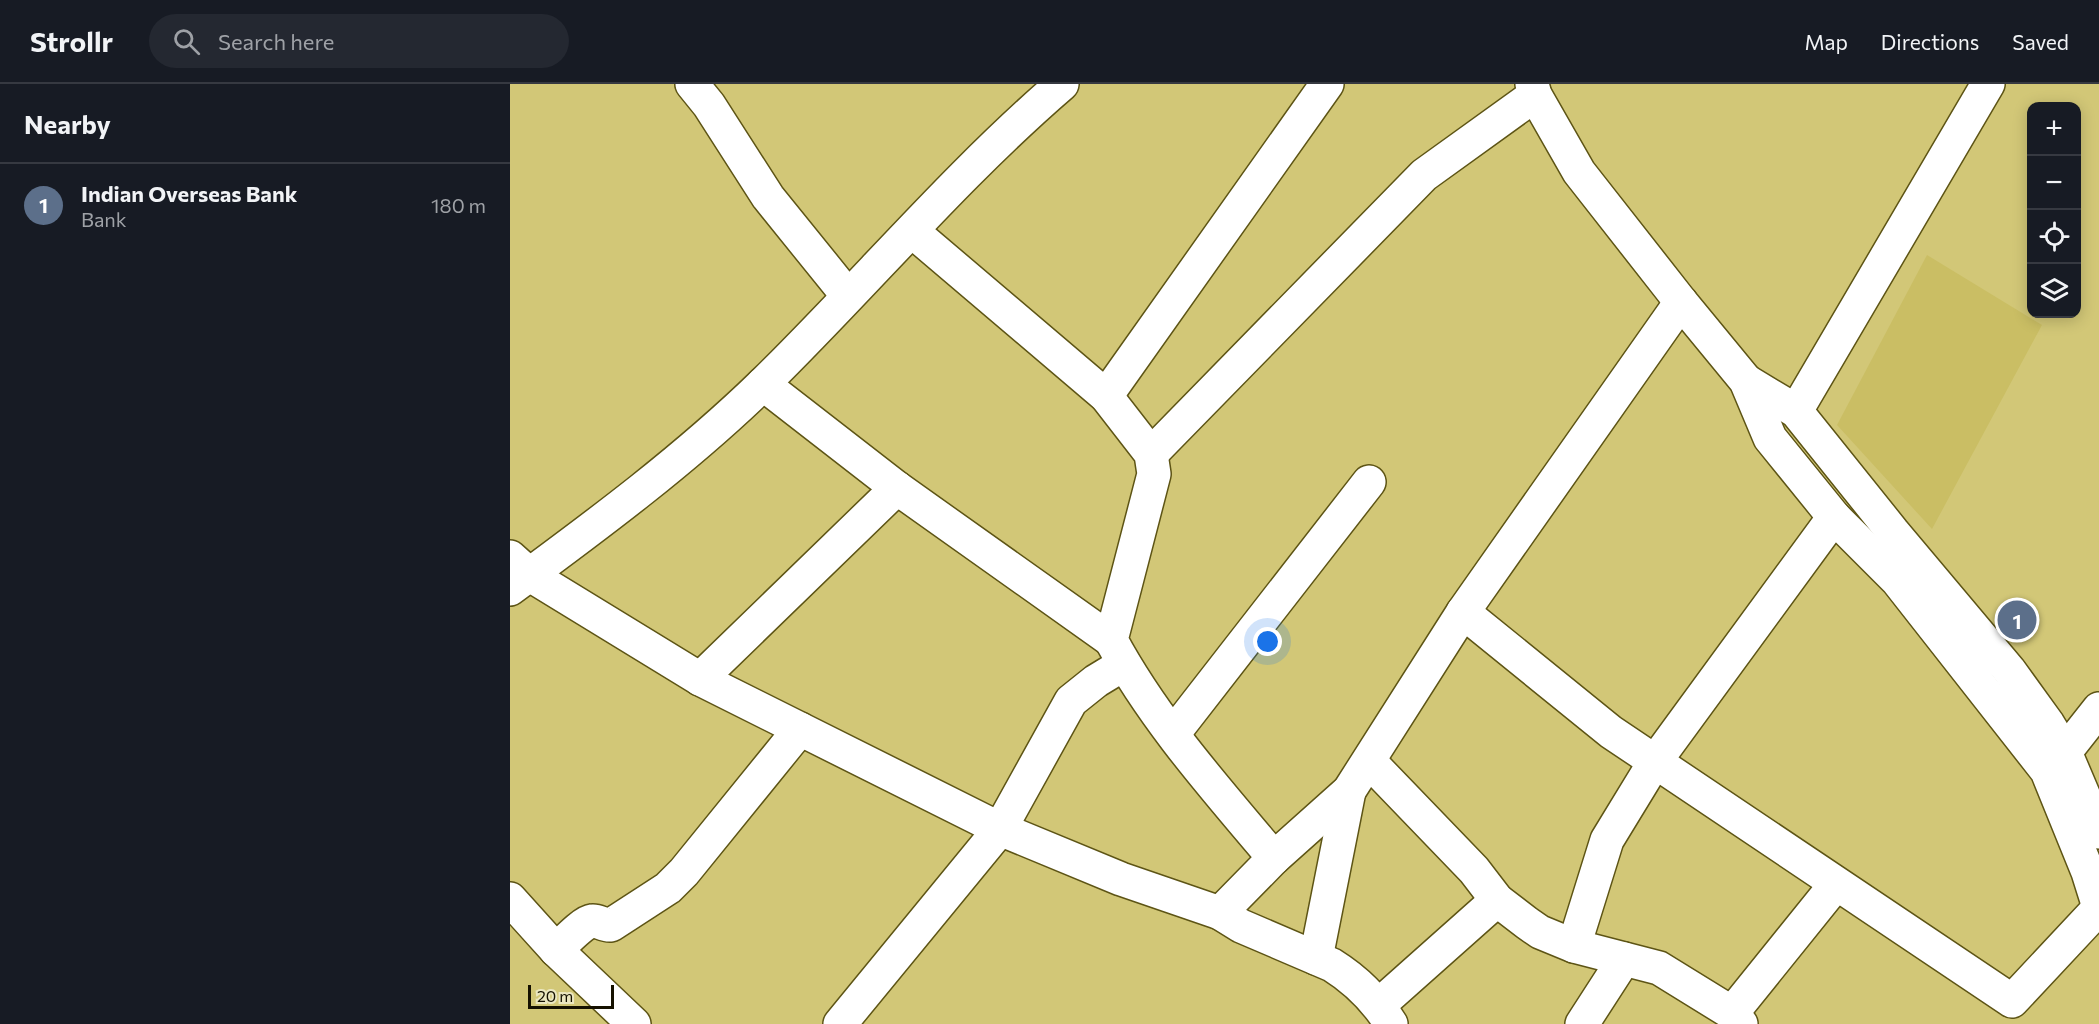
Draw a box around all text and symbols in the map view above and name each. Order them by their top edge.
search box [149,14,569,68]
text: Strollr [30,24,113,58]
icon: search [170,25,203,58]
text: Search here [218,28,334,55]
text: Map [1805,29,1848,54]
text: Directions [1881,29,1979,54]
text: Saved [2012,29,2069,54]
map controls [2027,102,2081,318]
button: + [2027,102,2081,156]
text: Nearby [24,108,111,139]
button: − [2027,156,2081,210]
text: Indian Overseas Bank [81,180,297,207]
text: 1 [39,193,48,217]
text: 180 m [431,193,486,217]
text: Bank [81,207,127,231]
button: locate [2027,210,2081,264]
button: layers [2027,264,2081,318]
pin: 1 [1998,598,2036,642]
your location [1253,627,1282,656]
scale bar [528,982,614,1010]
text: 20 m [537,986,573,1005]

